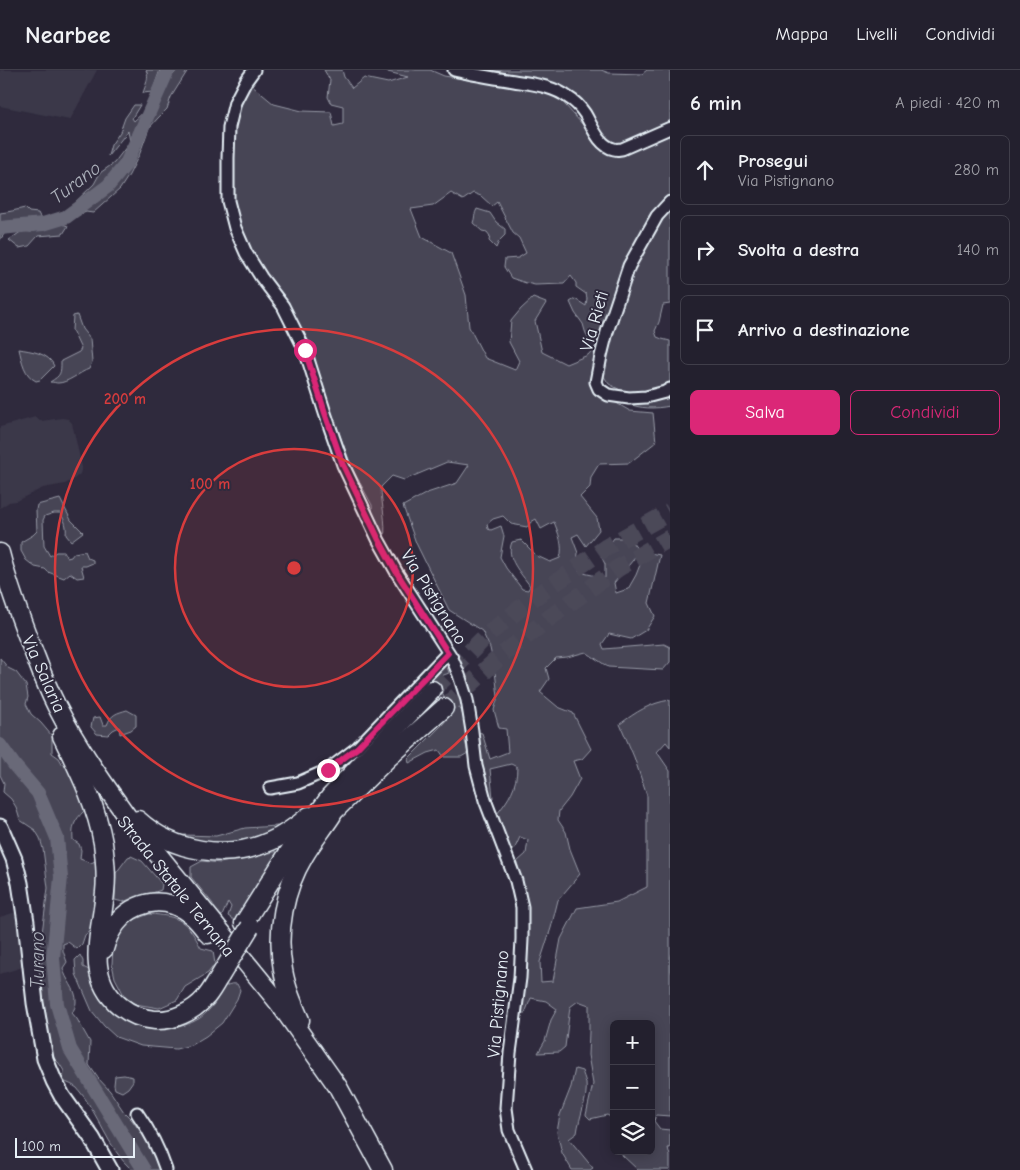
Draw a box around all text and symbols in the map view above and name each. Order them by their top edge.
text: Nearbee [25,21,110,49]
text: Mappa [776,24,828,45]
text: Livelli [856,24,898,45]
text: Condividi [926,24,995,45]
text: 6 min [690,91,742,115]
text: A piedi · 420 m [895,94,1000,112]
text: Prosegui [738,150,808,172]
icon: ahead [691,156,719,184]
water label: Turano [46,157,105,209]
text: 280 m [954,161,999,179]
text: Via Pistignano [738,172,834,190]
icon: right [691,236,719,264]
text: Svolta a destra [738,239,859,261]
text: 140 m [957,241,999,259]
street label: Via Rieti [576,288,613,354]
icon: arrive [691,316,719,344]
text: Arrivo a destinazione [738,319,910,341]
route start [294,339,317,362]
text: 200 m [104,390,146,408]
button: Salva [690,390,840,435]
button: Condividi [850,390,1000,435]
text: 100 m [190,475,230,493]
street label: Via Pistignano [396,546,471,649]
centre of rings [285,559,303,577]
street label: Via Salaria [17,632,70,716]
route end [317,759,340,782]
street label: Strada Statale Ternana [112,812,239,961]
water label: Turano [27,931,49,989]
street label: Via Pistignano [483,949,514,1059]
map controls [610,1020,655,1155]
button: + [610,1020,655,1065]
button: − [610,1065,655,1110]
button: layers [610,1110,655,1155]
scale bar [15,1135,135,1158]
text: 100 m [22,1138,61,1155]

